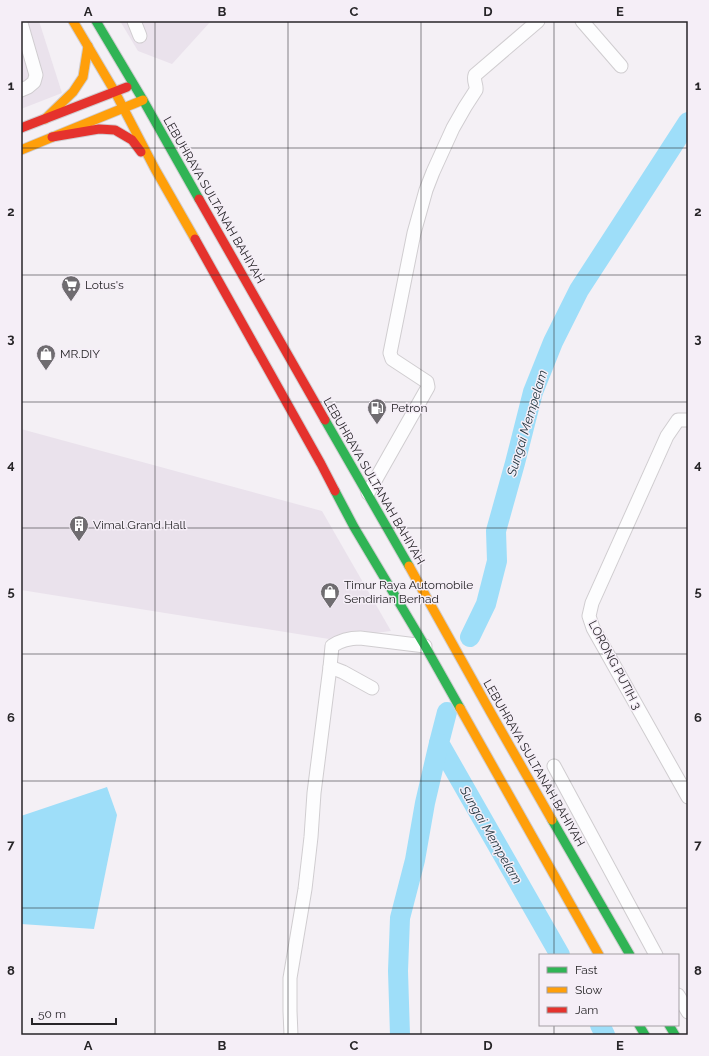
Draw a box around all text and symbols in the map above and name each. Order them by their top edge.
text: A [84,4,93,19]
text: B [218,4,227,19]
text: C [350,4,359,19]
text: D [483,4,493,19]
text: E [616,4,624,19]
text: 1 [8,78,15,93]
text: 1 [695,78,702,93]
street label: LEBUHRAYA SULTANAH BAHIYAH [160,114,268,286]
text: 2 [7,204,15,219]
text: 2 [694,204,702,219]
supermarket icon: Lotus's [60,274,82,302]
place label: Lotus's [85,278,124,292]
text: 3 [7,331,15,346]
text: 3 [694,331,702,346]
shop icon: MR.DIY [35,343,57,371]
place label: MR.DIY [60,347,100,361]
water label: Sungai Mempelam [503,368,550,479]
street label: LEBUHRAYA SULTANAH BAHIYAH [320,395,428,567]
fuel station icon: Petron [366,397,388,425]
place label: Petron [391,401,428,415]
text: 4 [7,457,15,472]
text: 4 [694,457,702,472]
building icon: Vimal Grand Hall [68,514,90,542]
place label: Vimal Grand Hall [93,518,187,532]
place label: Timur Raya Automobile Sendirian Berhad [344,578,473,606]
shop icon: Timur Raya Automobile Sendirian Berhad [319,581,341,609]
text: 5 [7,584,15,599]
text: 5 [694,584,702,599]
street label: LORONG PUTIH 3 [586,618,644,712]
street label: LEBUHRAYA SULTANAH BAHIYAH [480,677,588,849]
text: 6 [7,710,15,725]
text: 6 [694,710,702,725]
water label: Sungai Mempelam [456,783,525,886]
text: 7 [7,837,15,852]
text: 7 [694,837,702,852]
legend [539,954,679,1026]
text: 8 [7,963,15,978]
text: Fast [575,963,598,977]
text: 8 [694,963,702,978]
text: Slow [575,983,602,997]
scale bar [32,1000,116,1026]
text: Jam [575,1003,598,1017]
text: 50 m [38,1007,66,1021]
text: A [84,1038,93,1053]
text: B [218,1038,227,1053]
text: C [350,1038,359,1053]
text: D [483,1038,493,1053]
text: E [616,1038,624,1053]

